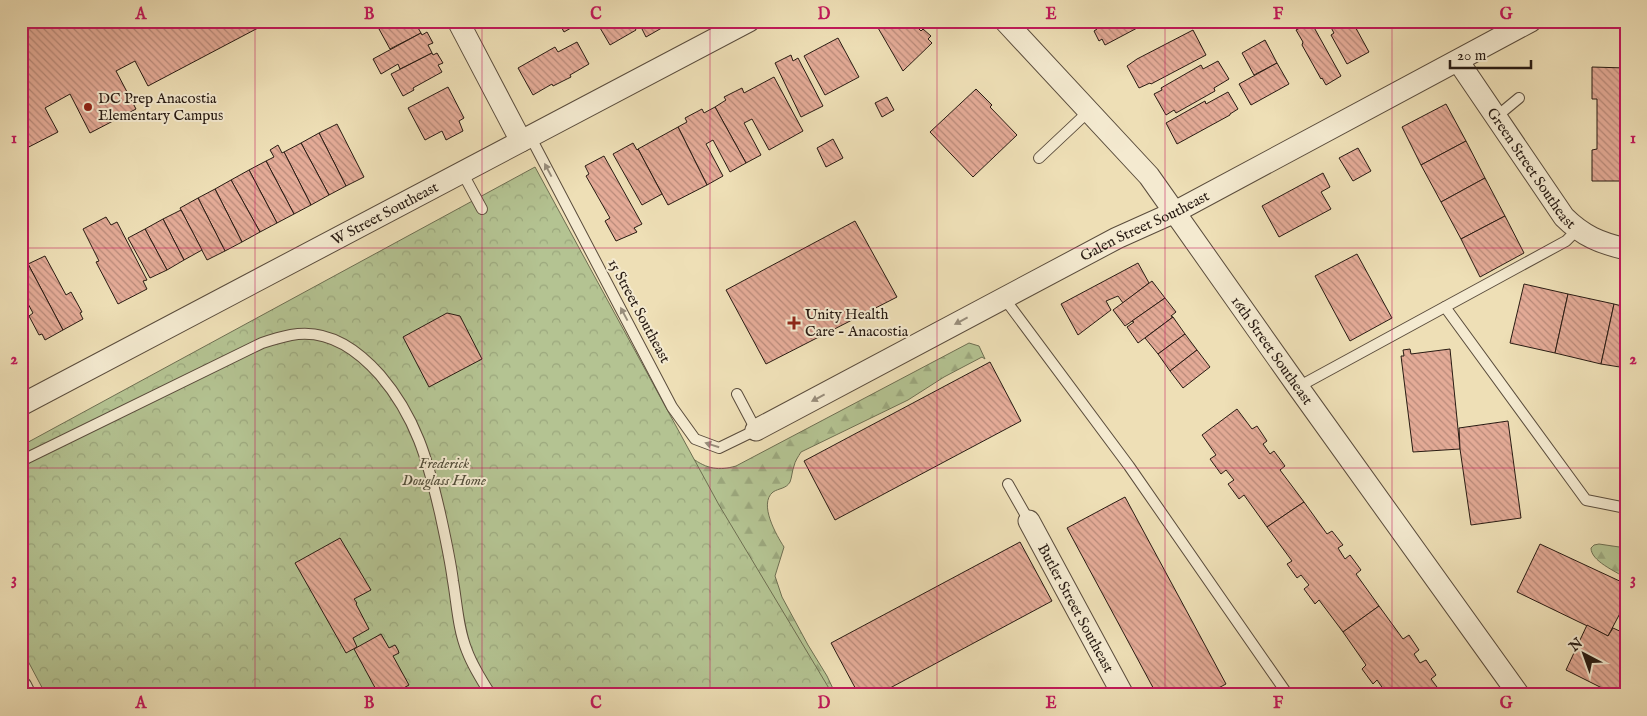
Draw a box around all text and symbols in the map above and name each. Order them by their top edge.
text: A [135,5,148,25]
text: B [364,5,375,25]
text: C [590,5,602,25]
text: D [818,5,831,25]
text: E [1045,5,1057,25]
text: F [1273,5,1284,25]
text: G [1500,5,1513,25]
scale bar [1450,38,1531,70]
text: 20 m [1457,46,1487,65]
place label: DC Prep Anacostia Elementary Campus [98,89,223,125]
marker: DC Prep Anacostia Elementary Campus [82,101,94,113]
street label: Green Street Southeast [1483,104,1580,233]
text: 1 [11,129,17,149]
text: 1 [1630,129,1636,149]
one-way arrow [544,163,552,178]
street label: W Street Southeast [328,177,441,249]
street label: Galen Street Southeast [1077,186,1212,266]
street label: 15 Street Southeast [604,256,674,366]
street label: 16th Street Southeast [1227,292,1317,409]
place label: Unity Health Care - Anacostia [805,305,909,341]
one-way arrow [620,307,628,321]
marker: Unity Health Care - Anacostia [787,316,801,330]
one-way arrow [954,317,968,325]
text: 2 [10,350,18,370]
text: 2 [1629,350,1637,370]
one-way arrow [811,393,825,402]
one-way arrow [704,441,720,449]
park label: Frederick Douglass Home [402,454,486,491]
street label: Butler Street Southeast [1034,540,1119,676]
text: 3 [11,570,17,590]
text: 3 [1630,570,1636,590]
north arrow [1560,628,1610,678]
text: N [1565,634,1587,656]
text: A [135,694,148,714]
text: B [364,694,375,714]
text: C [590,694,602,714]
text: D [818,694,831,714]
text: E [1045,694,1057,714]
text: F [1273,694,1284,714]
text: G [1500,694,1513,714]

